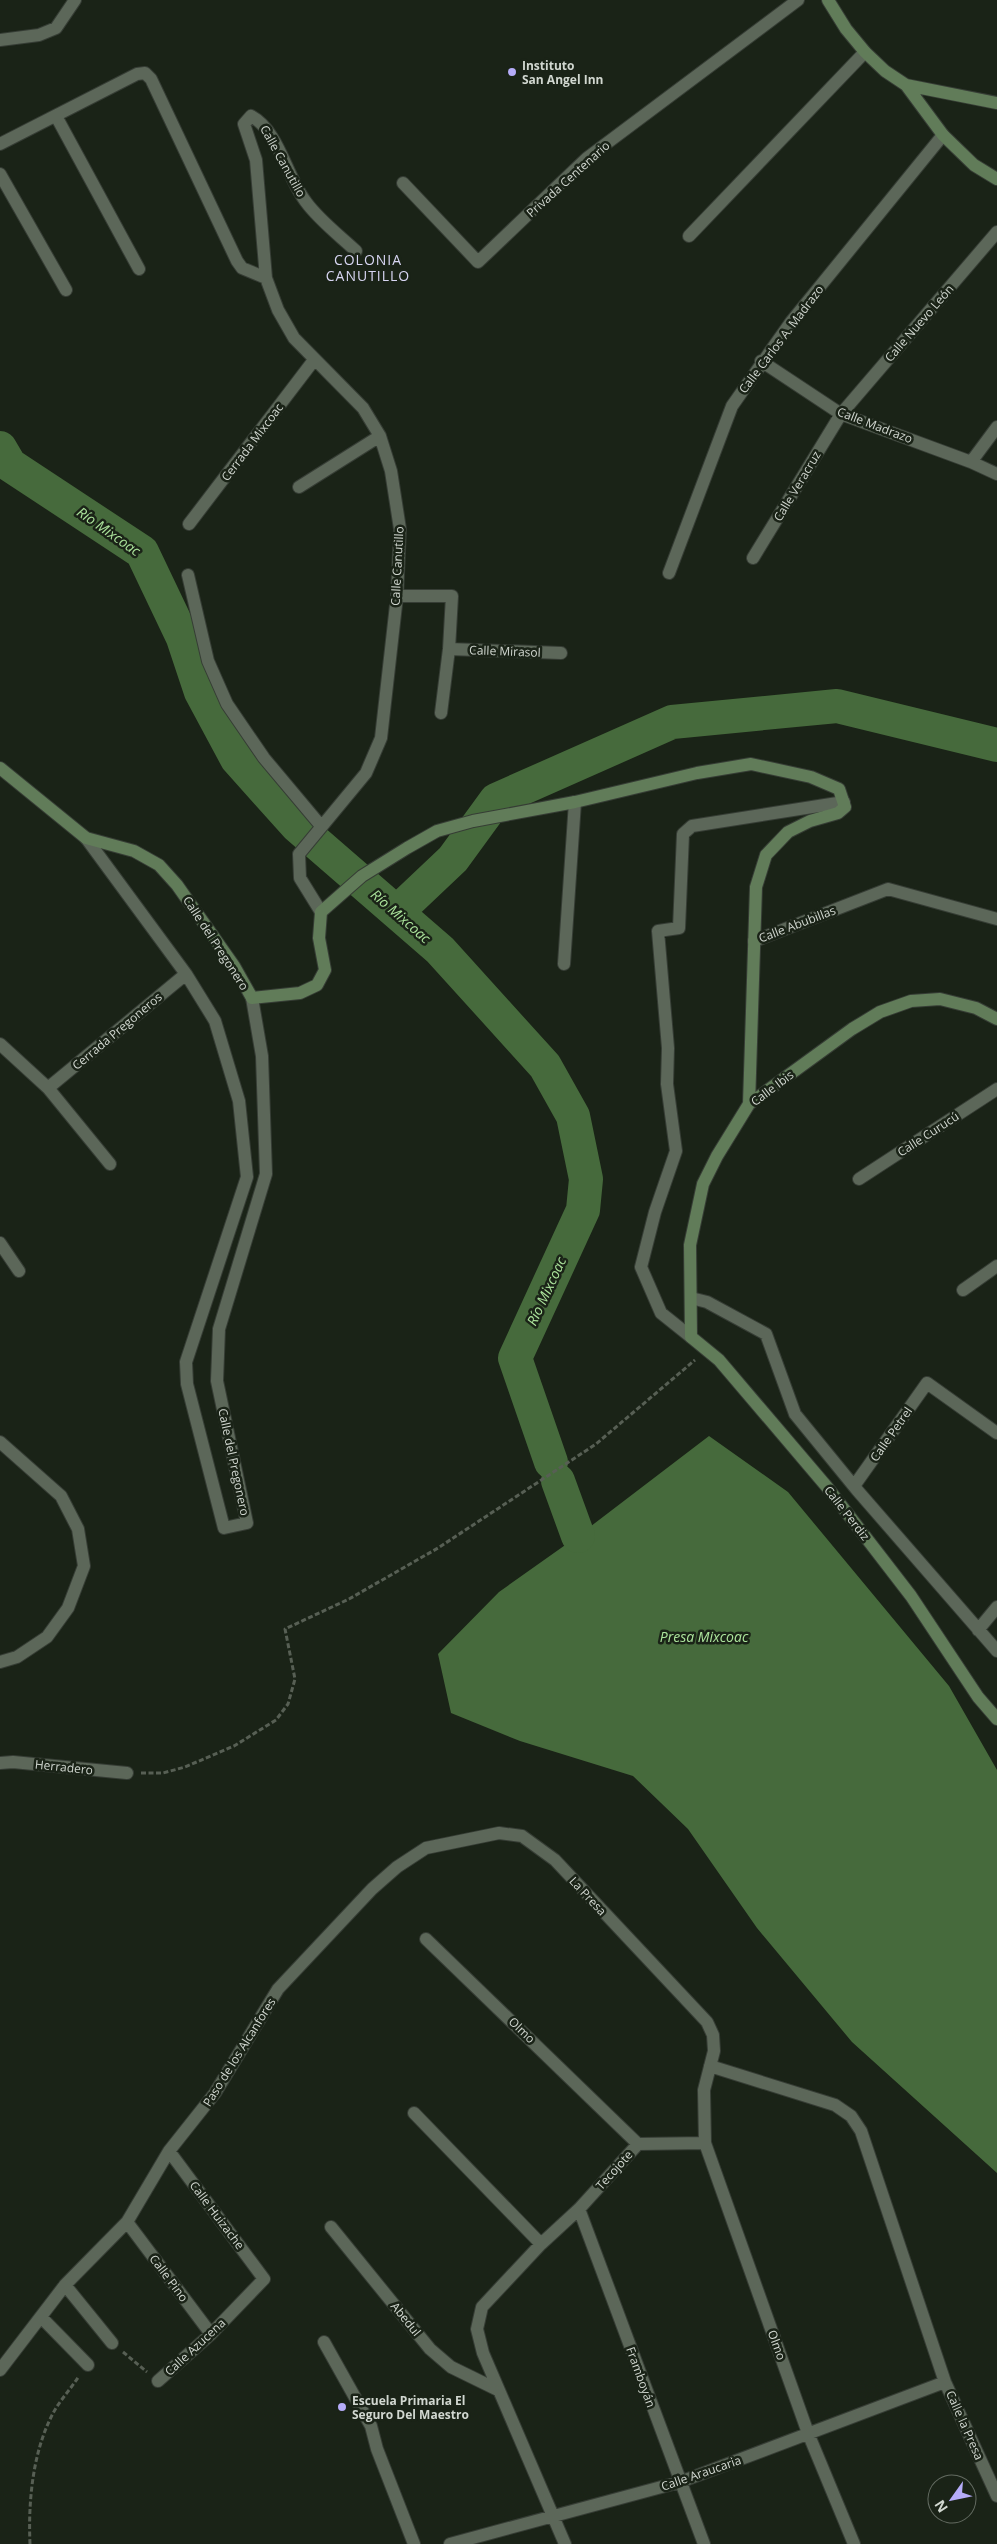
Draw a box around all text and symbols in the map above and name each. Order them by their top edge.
place label: Instituto San Angel Inn [522,57,603,88]
marker: Instituto San Angel Inn [506,66,518,78]
street label: Calle Canutillo [256,122,310,200]
street label: Privada Centenario [523,137,613,221]
district label: COLONIA CANUTILLO [326,250,410,285]
street label: Calle Carlos A. Madrazo [735,281,827,397]
street label: Calle Nuevo León [881,281,957,365]
street label: Cerrada Mixcoac [217,399,287,484]
street label: Calle Madrazo [835,403,915,447]
street label: Calle Veracruz [769,447,825,524]
water label: Río Mixcoac [73,502,145,560]
street label: Calle Canutillo [386,526,408,606]
street label: Calle Mirasol [469,641,541,661]
water label: Río Mixcoac [367,885,435,948]
street label: Calle del Pregonero [179,893,253,993]
street label: Calle Abubillas [756,901,838,946]
street label: Cerrada Pregoneros [68,988,166,1074]
street label: Calle Ibis [747,1066,797,1110]
street label: Calle Curucú [894,1108,962,1160]
water label: Río Mixcoac [522,1253,570,1328]
street label: Calle Petrel [866,1403,916,1465]
street label: Calle del Pregonero [214,1407,254,1517]
street label: Calle Perdiz [820,1482,874,1544]
water label: Presa Mixcoac [660,1627,749,1646]
street label: Herradero [34,1756,94,1778]
street label: La Presa [566,1873,610,1919]
street label: Paso de los Alcanfores [199,1994,280,2110]
street label: Olmo [505,2013,539,2047]
street label: Tecojote [592,2146,636,2193]
street label: Calle Huizache [186,2177,248,2253]
street label: Calle Pino [146,2251,192,2305]
street label: Abedul [387,2298,425,2340]
street label: Calle Azucena [161,2314,229,2380]
street label: Olmo [764,2328,790,2362]
street label: Framboyán [622,2344,660,2410]
street label: Calle la Presa [942,2388,988,2462]
place label: Escuela Primaria El Seguro Del Maestro [352,2392,469,2423]
marker: Escuela Primaria El Seguro Del Maestro [336,2401,348,2413]
street label: Calle Araucaria [659,2451,743,2495]
north arrow [927,2474,977,2524]
text: N [930,2496,952,2516]

